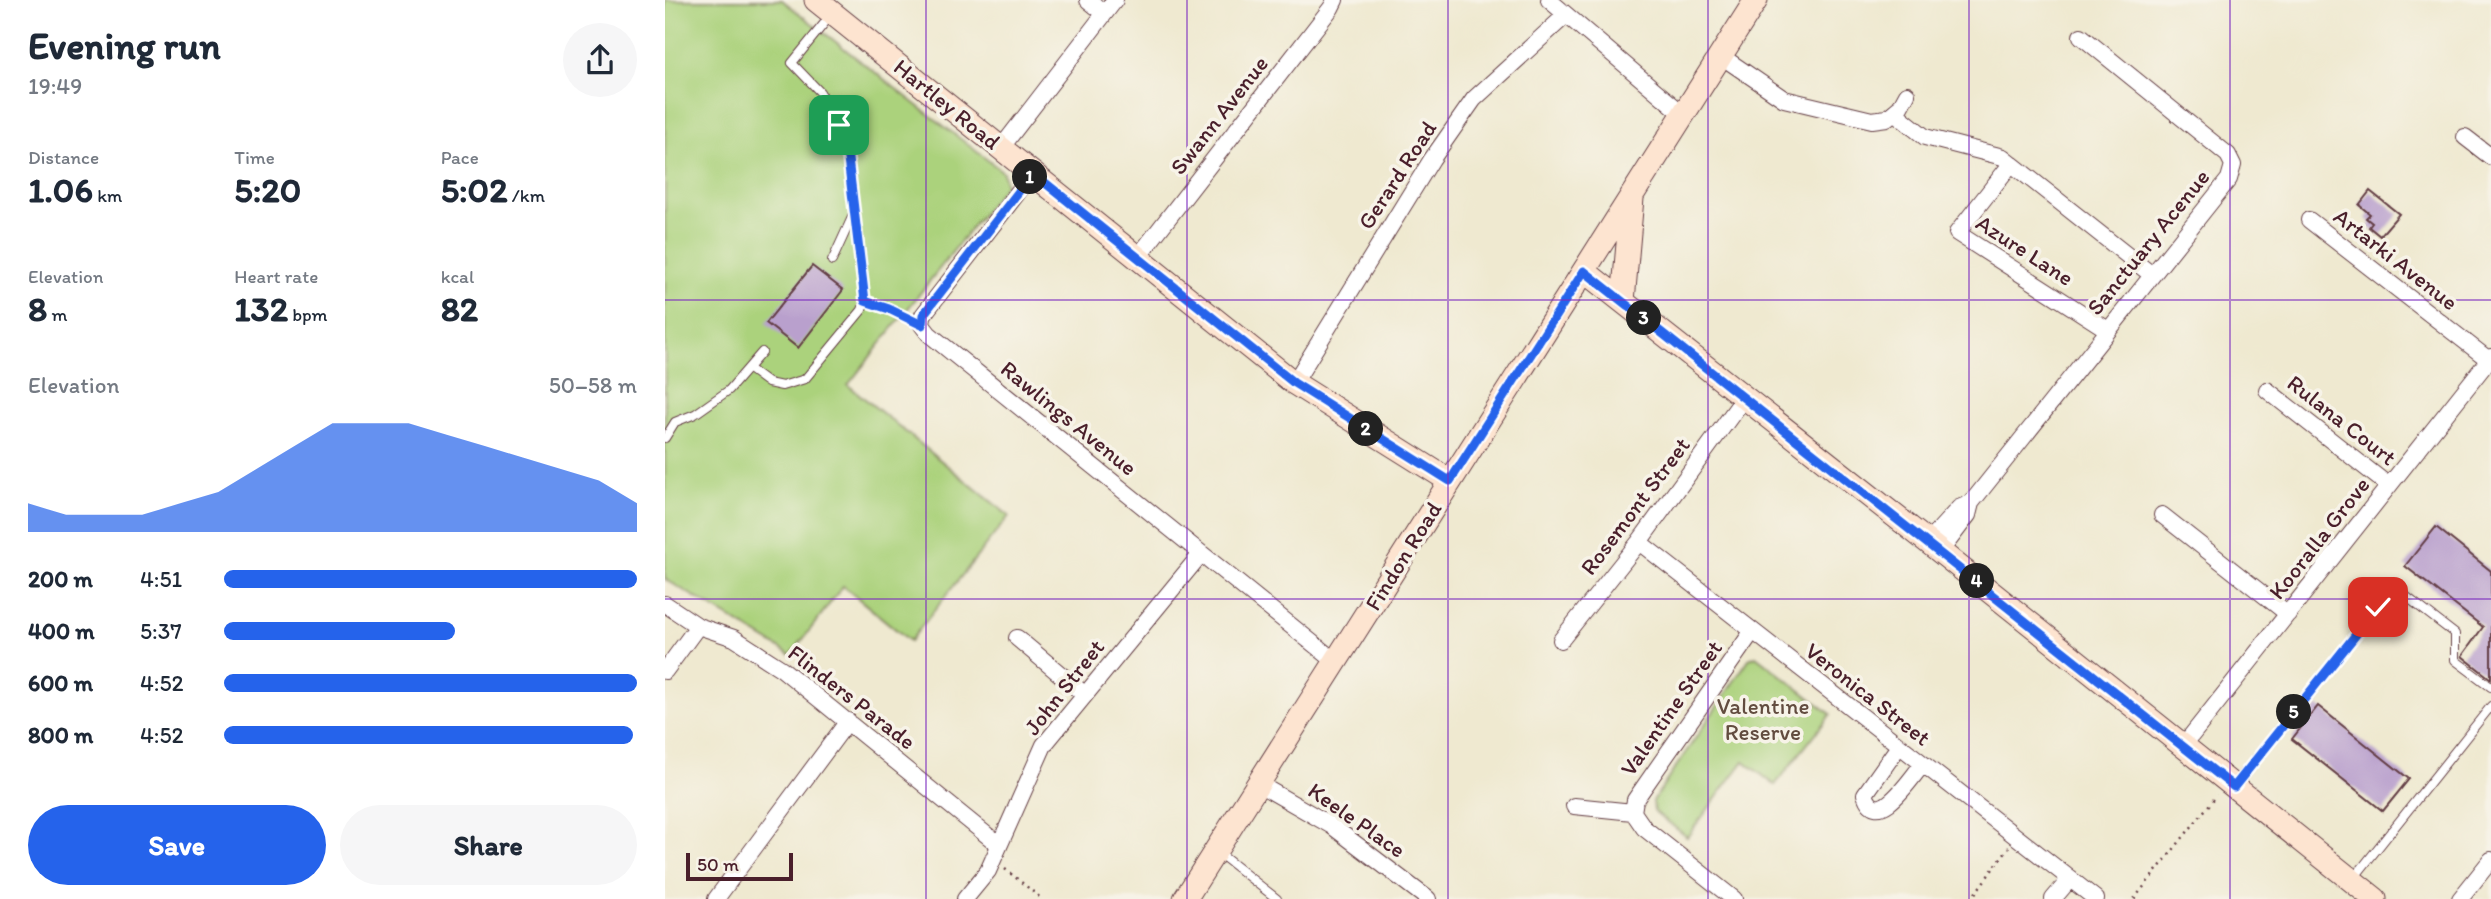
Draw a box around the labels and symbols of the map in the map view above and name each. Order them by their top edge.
street label: Swann Avenue [1164,50,1274,180]
street label: Hartley Road [888,53,1006,155]
pin [809,95,869,155]
street label: Gerard Road [1352,115,1443,235]
pin: 1 [1013,160,1047,194]
street label: Sanctuary Acenue [2081,163,2215,321]
street label: Artarki Avenue [2328,202,2464,316]
street label: Azure Lane [1971,208,2079,292]
pin: 3 [1627,300,1661,336]
street label: Rawlings Avenue [995,355,1143,481]
street label: Rulana Court [2282,369,2402,471]
pin: 2 [1349,412,1383,446]
street label: Rosemont Street [1574,432,1696,580]
street label: Kooralla Grove [2263,471,2375,605]
street label: Findon Road [1358,496,1448,616]
pin: 4 [1959,564,1995,598]
pin [2348,577,2408,637]
street label: John Street [1018,633,1110,740]
street label: Valentine Street [1614,635,1728,781]
street label: Veronica Street [1800,636,1937,752]
street label: Flinders Parade [783,638,921,756]
park label: Valentine Reserve [1717,692,1809,746]
pin: 5 [2277,694,2311,730]
street label: Keele Place [1303,776,1411,864]
scale bar [686,850,793,882]

